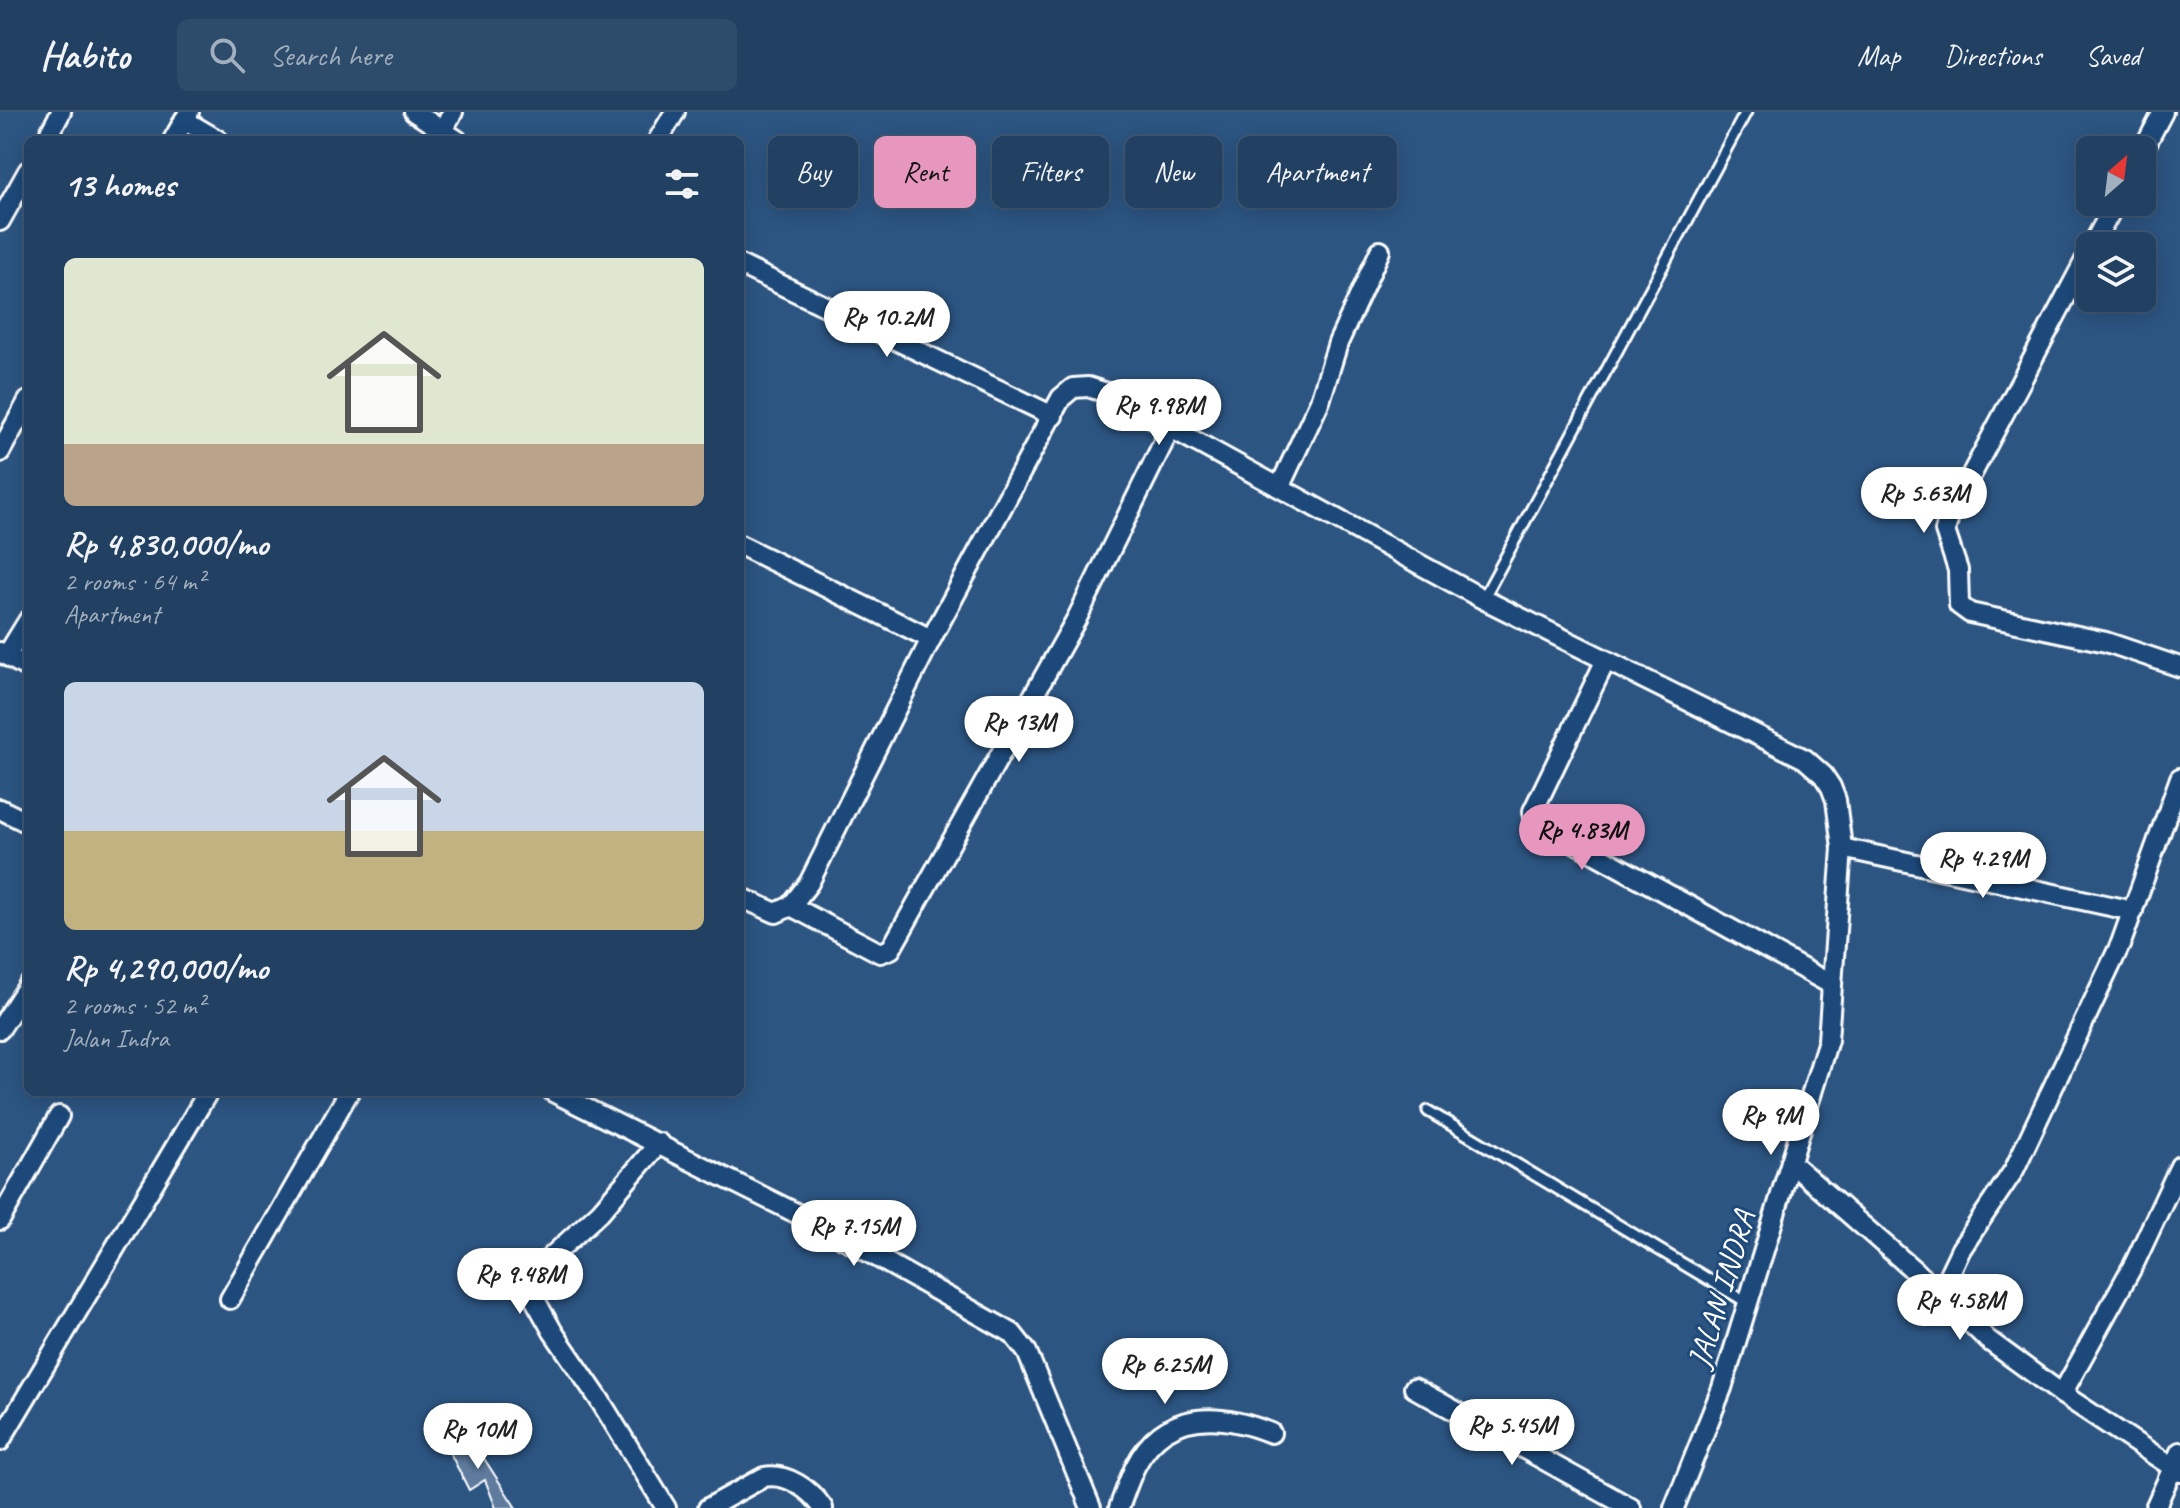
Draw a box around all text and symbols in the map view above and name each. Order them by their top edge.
search box [177,19,737,91]
text: Habito [40,32,129,79]
icon: search [205,33,249,77]
text: Search here [269,36,392,74]
text: Map [1857,38,1900,73]
text: Directions [1944,38,2042,73]
text: Saved [2086,38,2140,73]
chip: Buy [768,136,858,208]
chip: Rent [874,136,976,208]
chip: Filters [992,136,1109,208]
chip: New [1125,136,1222,208]
chip: Apartment [1238,136,1397,208]
north arrow [2076,136,2156,216]
map controls [2076,136,2156,312]
icon: filters [660,162,704,206]
text: 13 homes [64,163,175,206]
button: layers [2076,232,2156,312]
pin: Rp 10.2M [804,291,970,359]
text: Rp 10.2M [842,300,932,333]
icon: home [312,310,456,454]
pin: Rp 9.98M [1076,379,1242,447]
text: Rp 9.98M [1114,388,1204,421]
pin: Rp 5.63M [1841,467,2007,535]
text: Rp 5.63M [1879,476,1969,509]
text: Rp 4,830,000/mo [64,522,268,565]
text: 2 rooms · 64 m² [64,565,205,598]
text: Apartment [64,598,160,631]
pin: Rp 13M [954,696,1084,764]
text: Rp 13M [982,705,1056,738]
icon: home [312,734,456,878]
pin: Rp 4.83M [1499,804,1665,872]
text: Rp 4.83M [1537,813,1627,846]
pin: Rp 4.29M [1900,832,2066,900]
text: Rp 4.29M [1938,841,2028,874]
text: Rp 4,290,000/mo [64,946,268,989]
text: 2 rooms · 52 m² [64,989,205,1022]
text: Jalan Indra [64,1022,169,1055]
pin: Rp 9M [1715,1089,1827,1157]
text: Rp 9M [1740,1098,1802,1131]
pin: Rp 7.15M [771,1200,937,1268]
street label: JALAN INDRA [1678,1204,1765,1374]
text: Rp 7.15M [809,1209,899,1242]
pin: Rp 9.48M [437,1248,603,1316]
text: Rp 9.48M [475,1257,565,1290]
pin: Rp 4.58M [1877,1274,2043,1342]
text: Rp 4.58M [1915,1283,2005,1316]
pin: Rp 6.25M [1082,1338,1248,1406]
text: Rp 6.25M [1120,1347,1210,1380]
pin: Rp 5.45M [1429,1399,1595,1467]
pin: Rp 10M [413,1403,543,1471]
text: Rp 5.45M [1467,1408,1557,1441]
text: Rp 10M [441,1412,515,1445]

